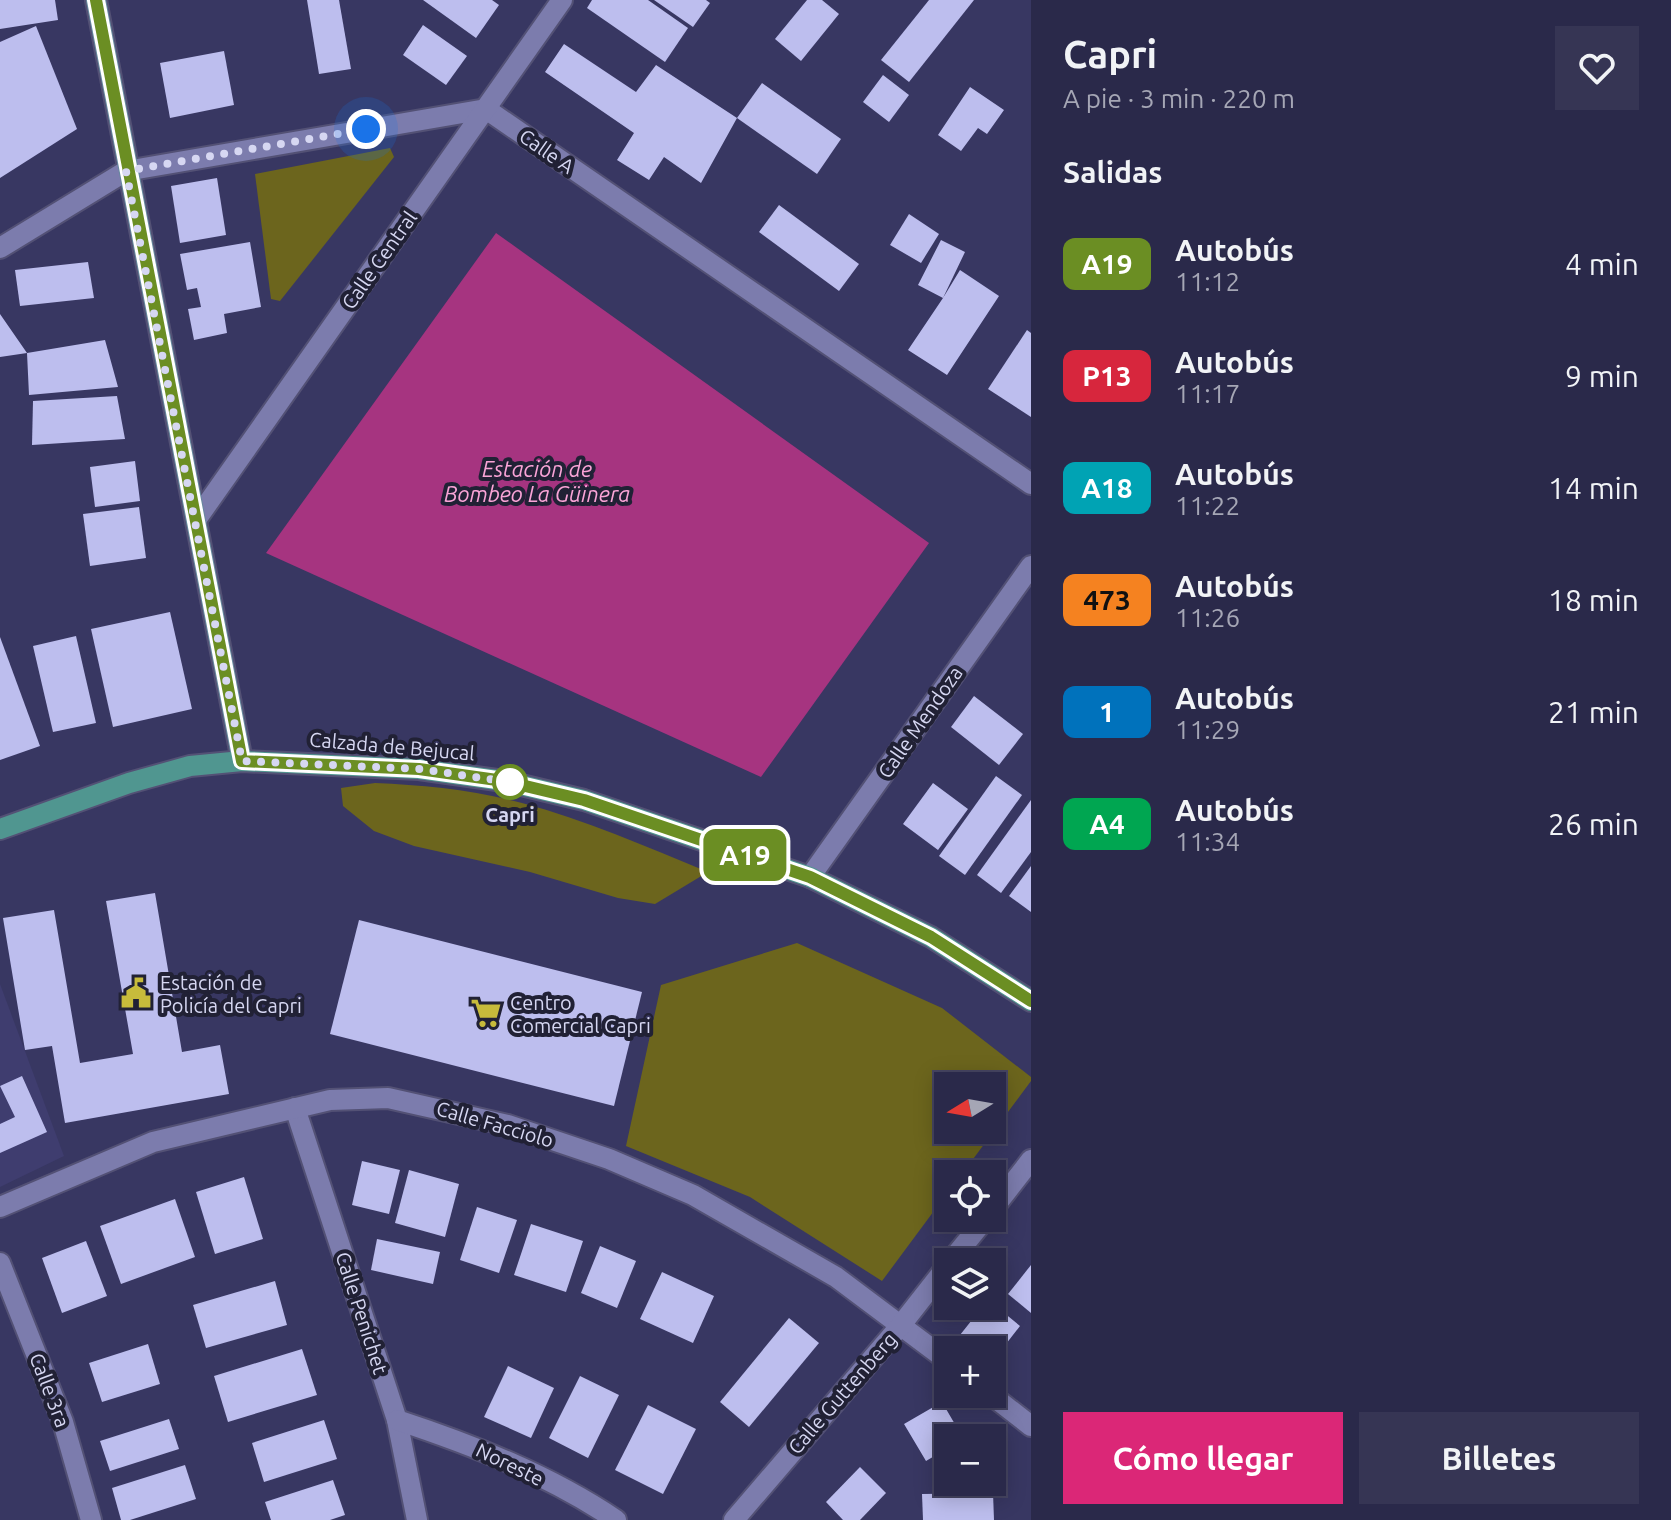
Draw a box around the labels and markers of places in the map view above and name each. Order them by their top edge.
marker: Capri [493,765,527,799]
place label: Capri [485,803,535,826]
place label: Estación de Policía del Capri [160,971,302,1017]
public building icon: Estación de Policía del Capri [119,976,153,1010]
place label: Centro Comercial Capri [510,991,651,1037]
supermarket icon: Centro Comercial Capri [469,996,503,1030]

